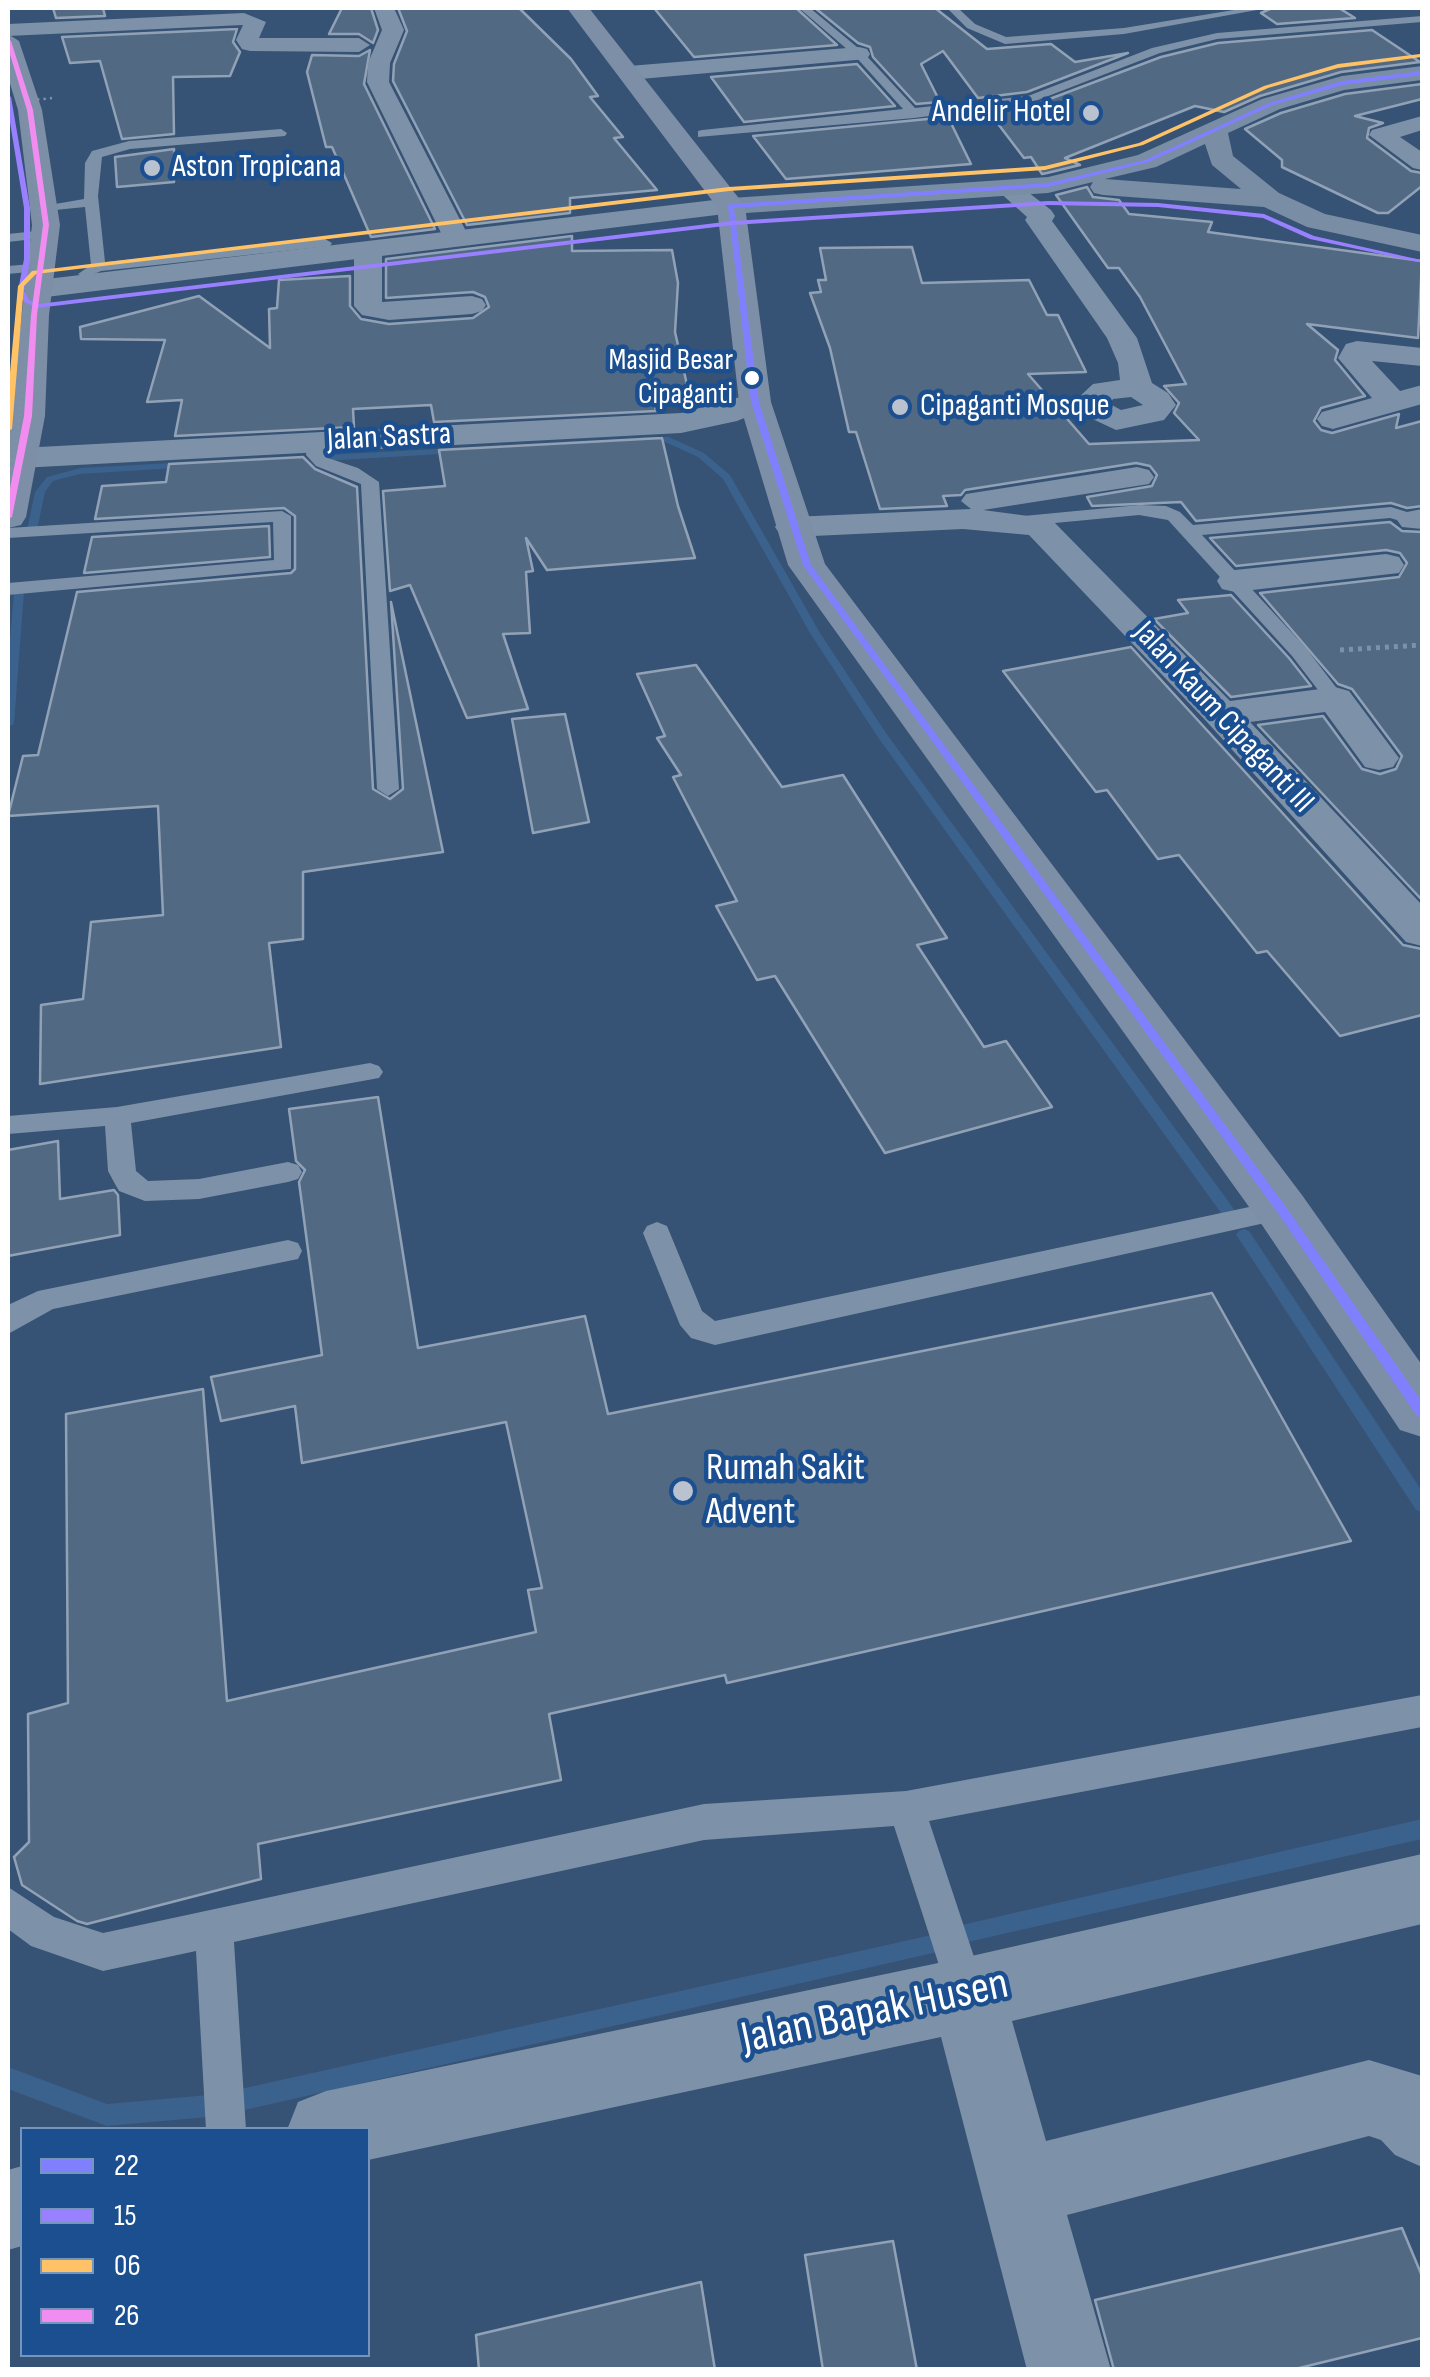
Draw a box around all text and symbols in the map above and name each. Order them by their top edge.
place label: Andelir Hotel [932,94,1071,132]
marker: Andelir Hotel [1080,102,1102,124]
place label: Aston Tropicana [172,149,341,187]
marker: Aston Tropicana [141,157,163,179]
place label: Masjid Besar Cipaganti [608,343,733,414]
marker: Masjid Besar Cipaganti [742,368,762,388]
place label: Cipaganti Mosque [920,388,1110,426]
marker: Cipaganti Mosque [889,396,911,418]
street label: Jalan Sastra [326,416,452,460]
street label: Jalan Kaum Cipaganti III [1125,614,1321,822]
place label: Rumah Sakit Advent [706,1446,865,1536]
marker: Rumah Sakit Advent [670,1478,696,1504]
street label: Jalan Bapak Husen [737,1958,1013,2068]
legend [20,2127,370,2357]
text: 22 [114,2148,139,2184]
text: 15 [114,2198,137,2234]
text: 06 [114,2248,141,2284]
text: 26 [114,2298,140,2334]

